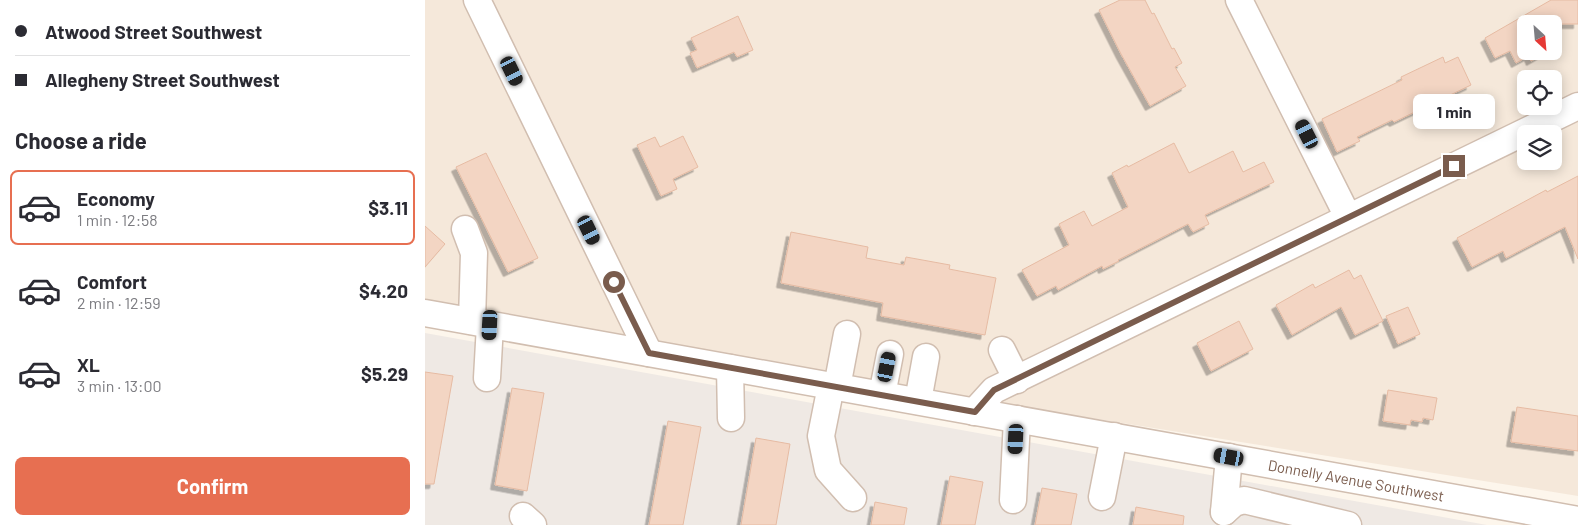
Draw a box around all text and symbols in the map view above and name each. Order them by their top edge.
north arrow [1517,15,1563,60]
map controls [1517,15,1562,170]
text: Atwood Street Southwest [45,20,262,43]
car [498,54,525,88]
text: Allegheny Street Southwest [45,68,280,91]
button: locate [1517,70,1562,115]
callout: 1 min [1413,94,1495,128]
text: 1 min [1436,102,1472,121]
car [1293,117,1320,151]
button: layers [1517,125,1562,170]
text: Choose a ride [15,127,147,153]
route end [1443,155,1465,177]
icon: car [17,185,62,230]
text: Economy [77,187,155,210]
text: $3.11 [368,196,408,219]
text: 1 min · 12:58 [77,210,158,229]
car [575,213,602,247]
icon: car [17,268,62,313]
text: Comfort [77,270,147,293]
route start [603,271,625,293]
text: $4.20 [359,279,408,302]
text: 2 min · 12:59 [77,293,161,312]
car [481,310,498,340]
icon: car [17,351,62,396]
car [876,351,897,383]
text: XL [77,353,100,376]
text: $5.29 [361,362,408,385]
text: 3 min · 13:00 [77,376,161,395]
car [1007,424,1024,454]
car [1212,447,1245,467]
street label: Donnelly Avenue Southwest [1267,456,1446,505]
button: Confirm [15,457,410,515]

